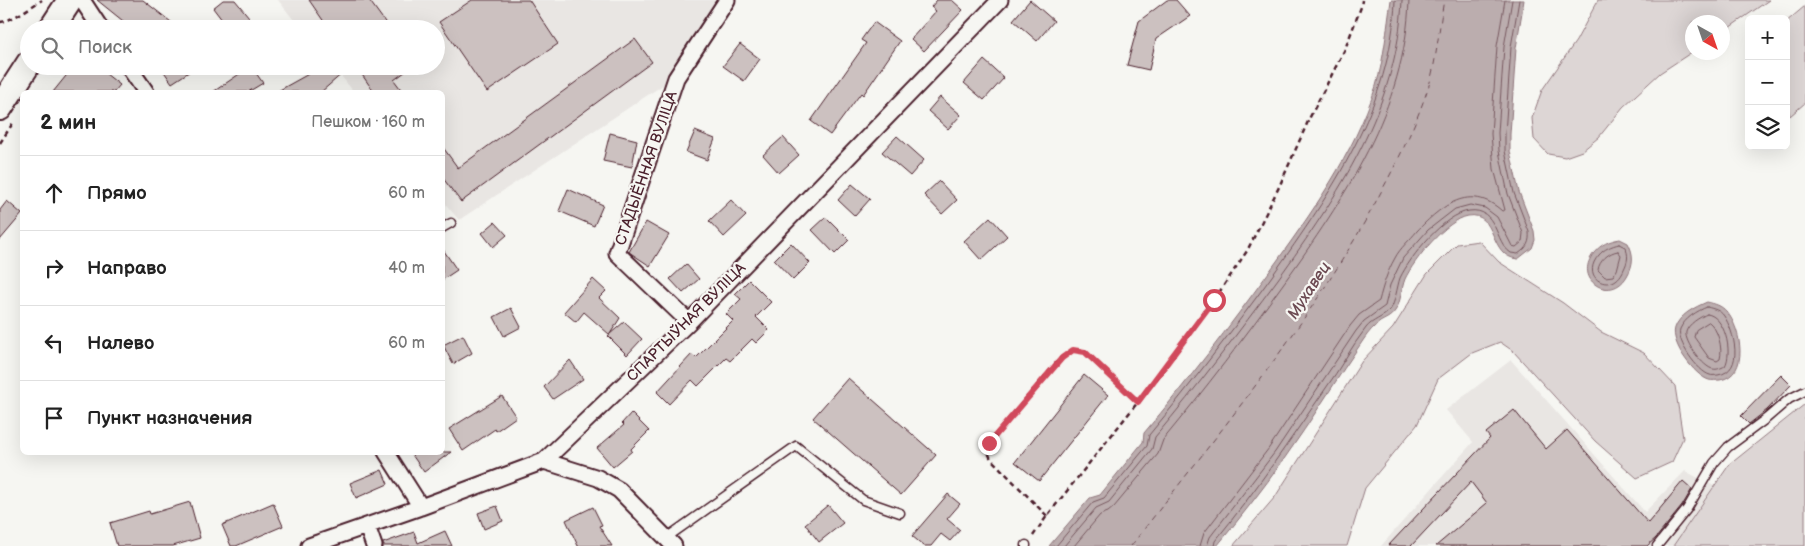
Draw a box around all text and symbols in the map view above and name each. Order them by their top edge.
north arrow [1685,15,1730,60]
map controls [1745,15,1790,150]
button: + [1745,15,1790,60]
search box [20,20,445,75]
icon: search [38,34,66,62]
text: Поиск [78,36,132,59]
button: − [1745,60,1790,105]
street label: СТАДЫЁННАЯ ВУЛІЦА [611,88,682,248]
button: layers [1745,105,1790,150]
text: 2 мин [40,110,96,135]
text: Пешком · 160 m [311,113,425,132]
icon: ahead [40,179,68,207]
text: Прямо [87,182,147,205]
text: 60 m [388,184,425,203]
icon: right [40,254,68,282]
text: Направо [87,257,167,280]
street label: СПАРТЫЎНАЯ ВУЛІЦА [623,258,750,386]
text: 40 m [388,259,425,278]
water label: Мухавец [1284,259,1335,323]
route start [1203,289,1226,312]
icon: left [40,329,68,357]
text: Налево [87,332,154,355]
text: 60 m [388,334,425,353]
icon: arrive [40,404,68,432]
text: Пункт назначения [87,407,252,430]
route end [978,432,1001,455]

